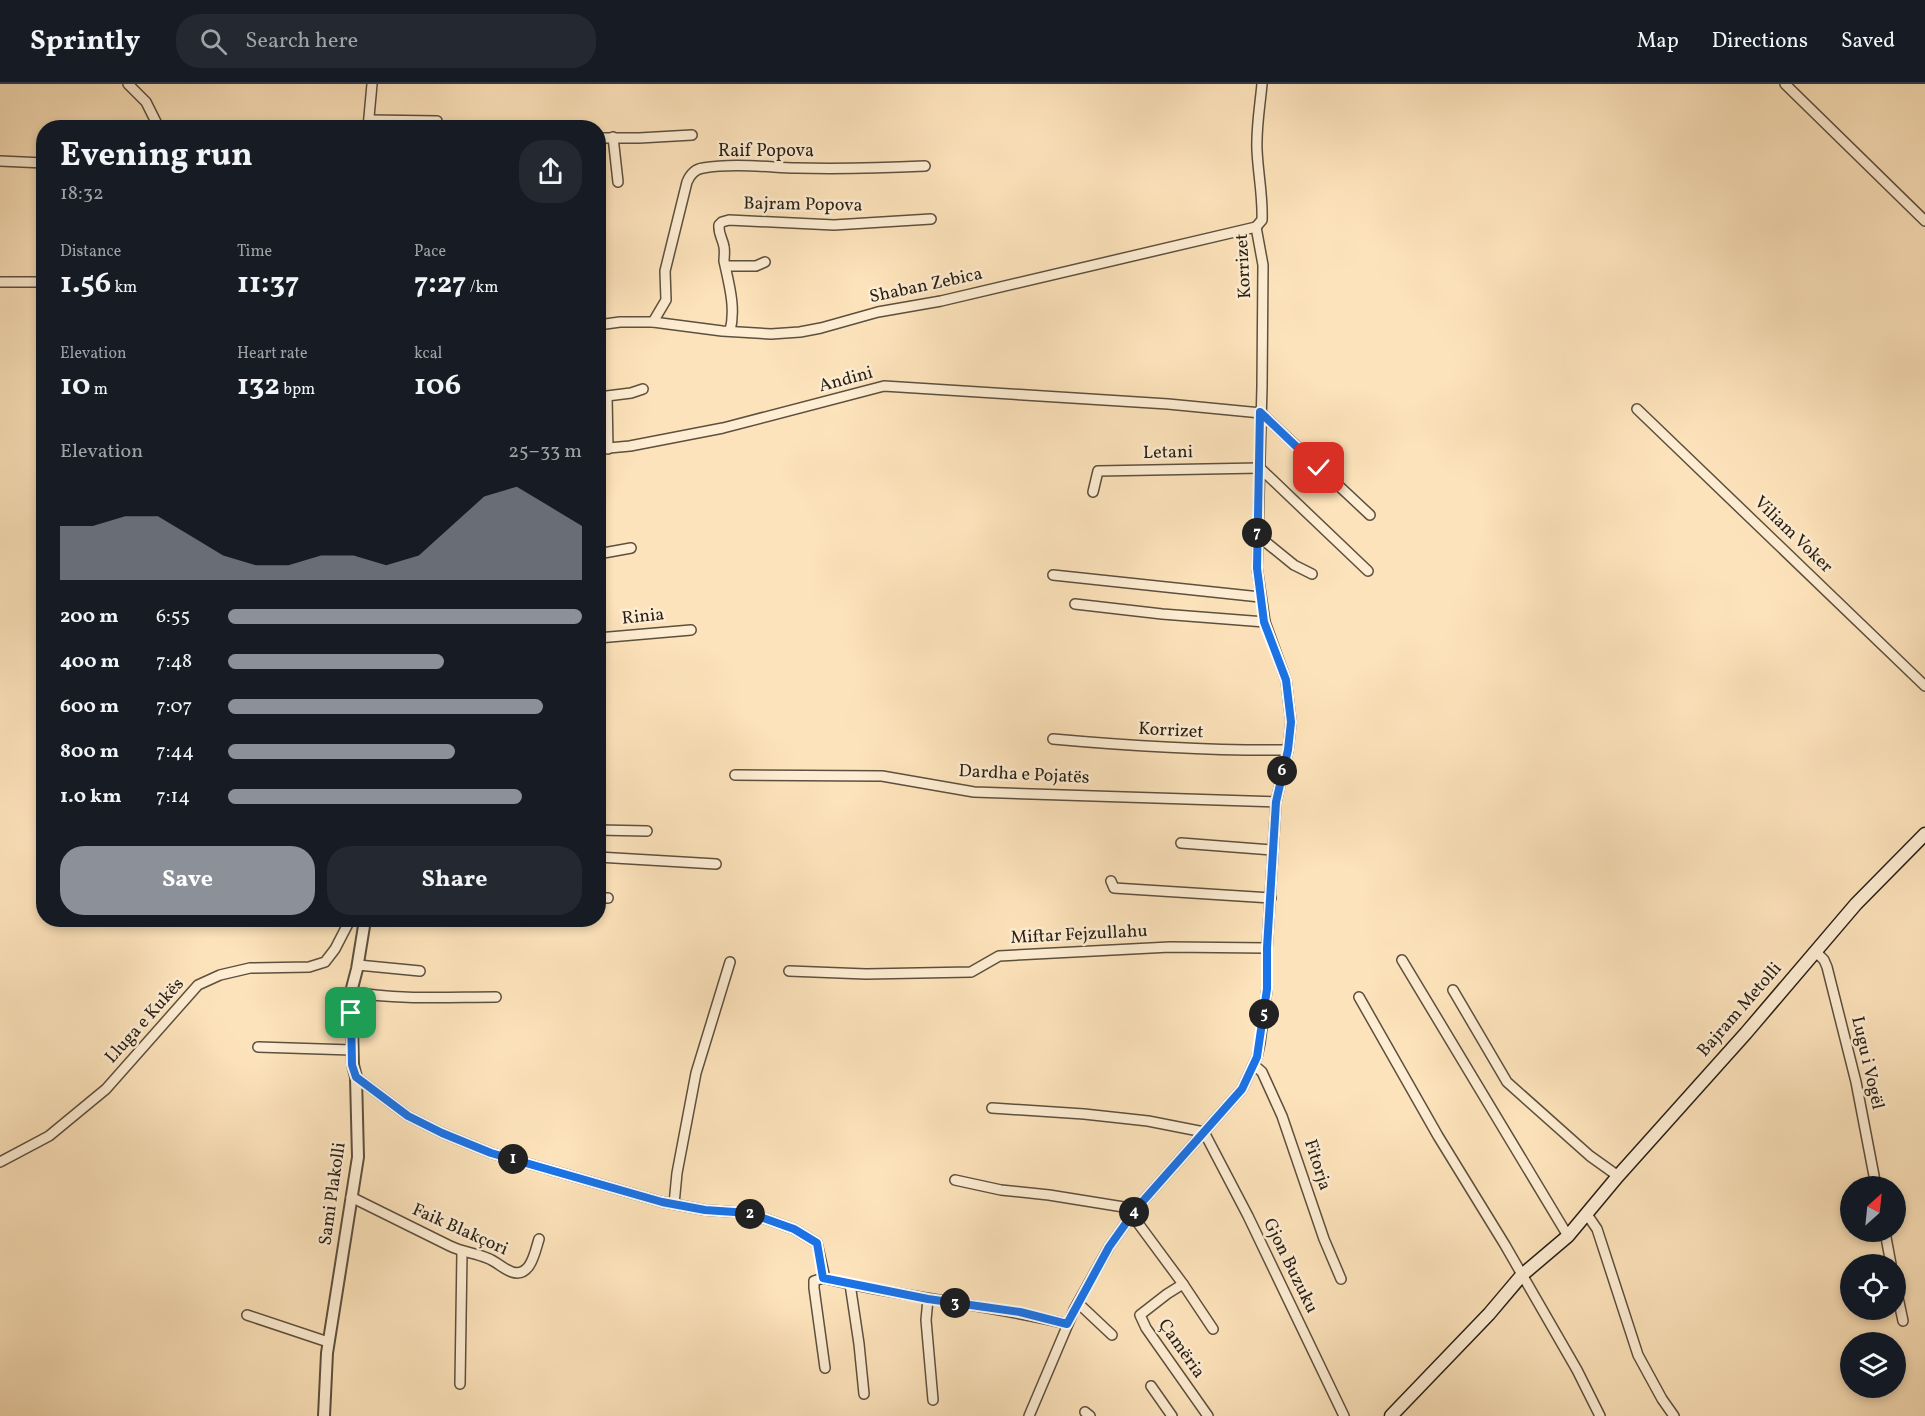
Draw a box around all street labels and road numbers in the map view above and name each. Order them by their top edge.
street label: Raif Popova [718,139,814,164]
street label: Bajram Popova [743,191,863,219]
street label: Korrizet [1230,233,1258,299]
street label: Shaban Zebica [867,262,985,310]
street label: Andini [816,361,876,399]
street label: Letani [1143,440,1193,466]
street label: Viliam Voker [1748,491,1838,579]
street label: Rinia [620,602,666,632]
street label: Korrizet [1138,717,1204,745]
street label: Dardha e Pojatës [958,759,1090,791]
street label: Miftar Fejzullahu [1010,919,1148,951]
street label: Bajram Metolli [1692,957,1788,1063]
street label: Lluga e Kukës [100,973,190,1069]
street label: Lugu i Vogël [1844,1014,1890,1112]
street label: Fitorja [1297,1136,1337,1194]
street label: Sami Plakolli [313,1141,353,1247]
street label: Faik Blakçori [408,1198,512,1262]
street label: Gjon Buzuku [1256,1214,1324,1318]
street label: Çamëria [1152,1314,1211,1384]

